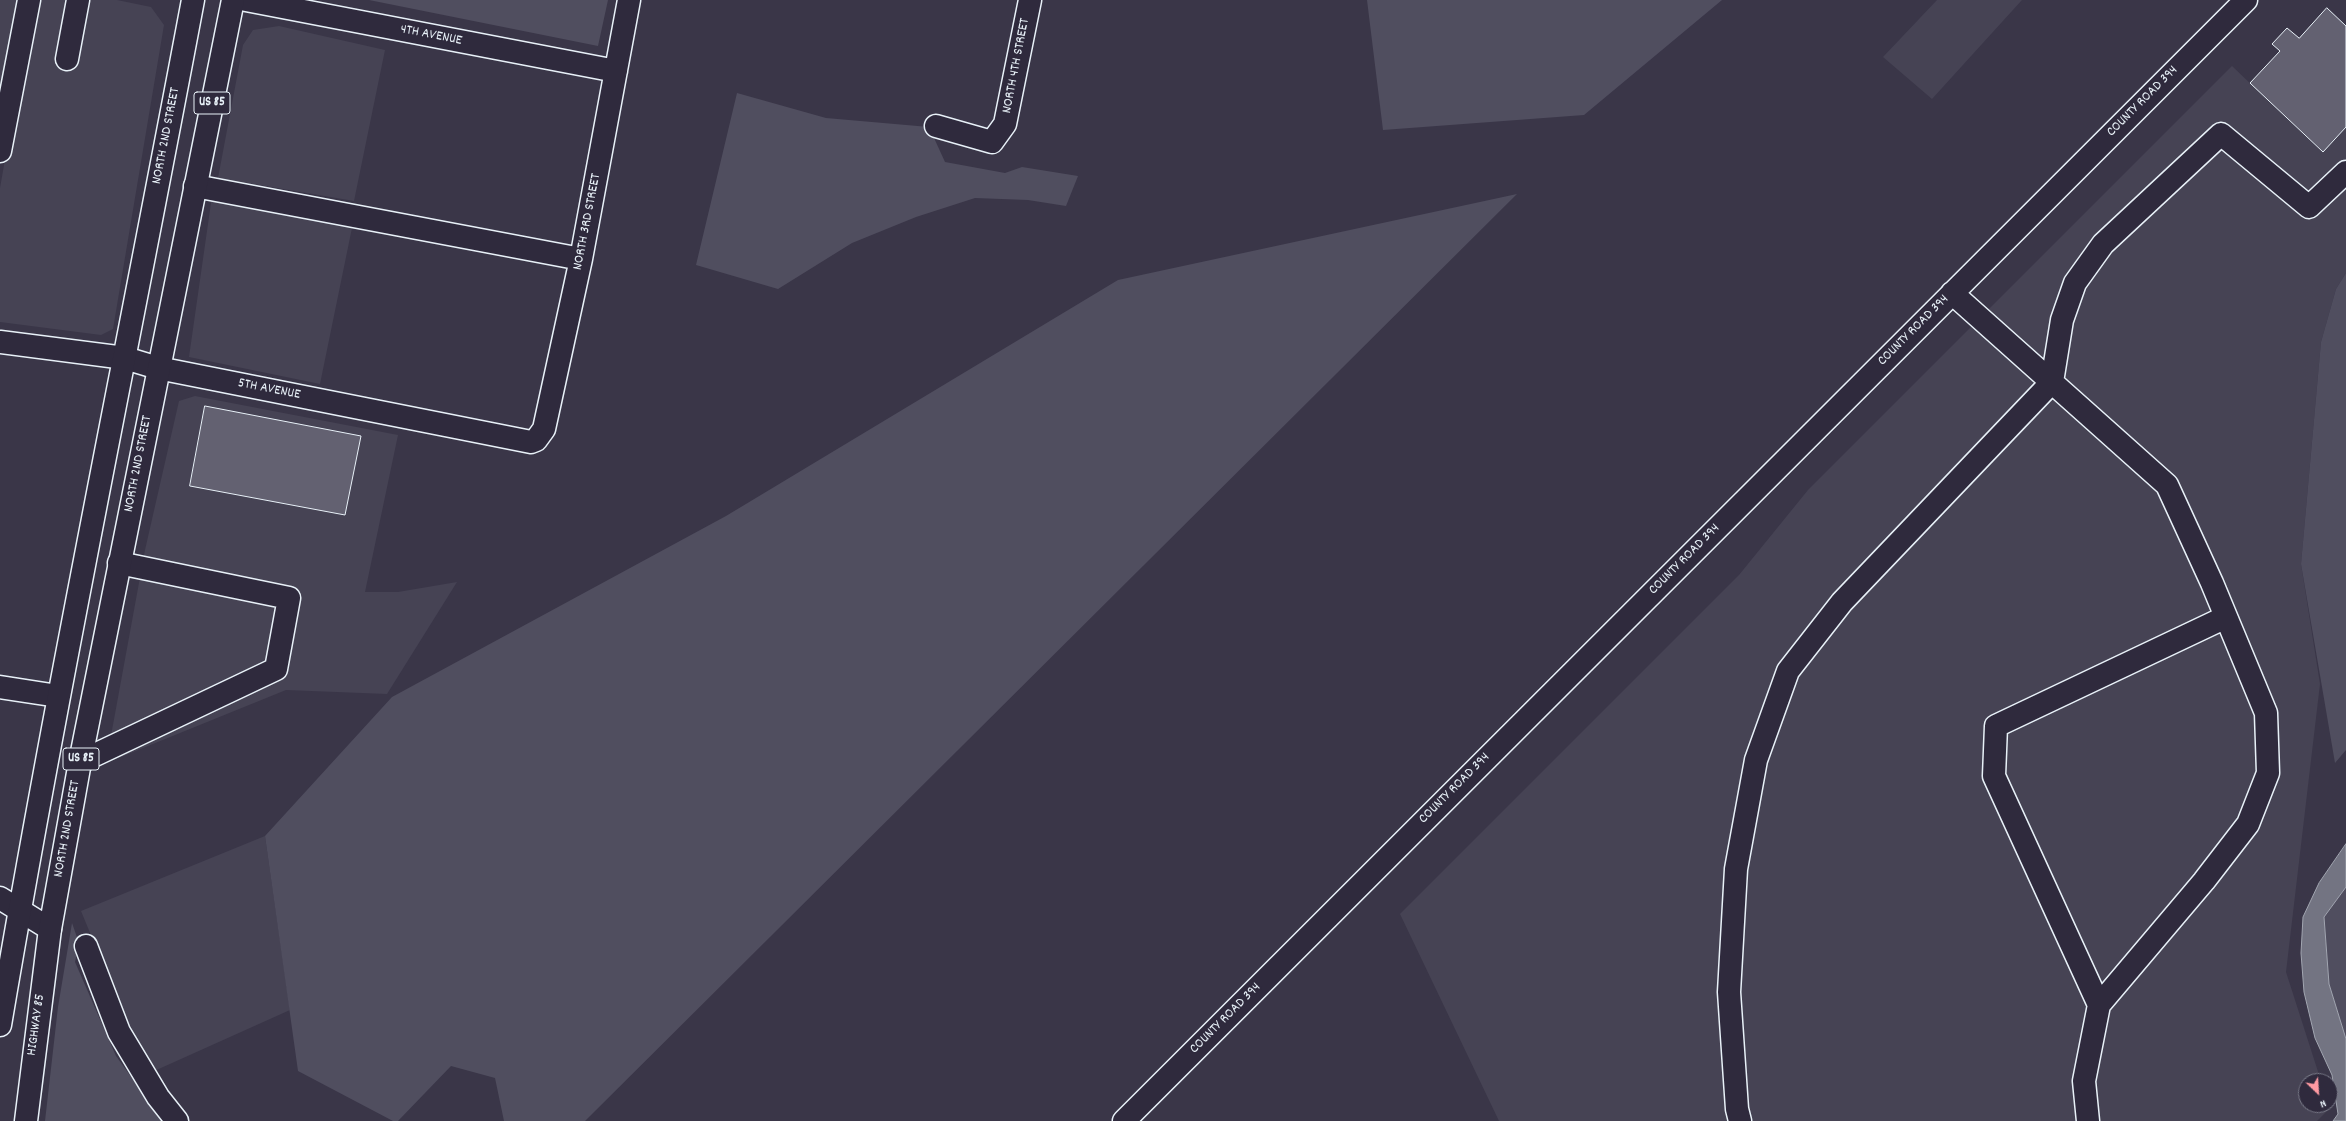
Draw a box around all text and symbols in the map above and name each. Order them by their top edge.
street label: NORTH 4TH STREET [1000,17,1034,115]
street label: 4TH AVENUE [399,22,463,50]
street label: COUNTY ROAD 394 [2104,63,2182,141]
street label: NORTH 2ND STREET [149,86,185,186]
road number: US 85 [194,92,230,114]
street label: NORTH 3RD STREET [570,172,606,272]
street label: COUNTY ROAD 394 [1875,292,1953,370]
street label: 5TH AVENUE [236,376,302,404]
street label: NORTH 2ND STREET [121,414,157,514]
street label: COUNTY ROAD 394 [1646,521,1724,599]
road number: US 85 [63,748,99,770]
street label: COUNTY ROAD 394 [1416,750,1494,828]
street label: NORTH 2ND STREET [51,779,85,879]
street label: COUNTY ROAD 394 [1187,980,1265,1058]
street label: HIGHWAY 85 [24,993,50,1057]
north arrow [2298,1073,2338,1113]
text: N [2317,1095,2328,1111]

